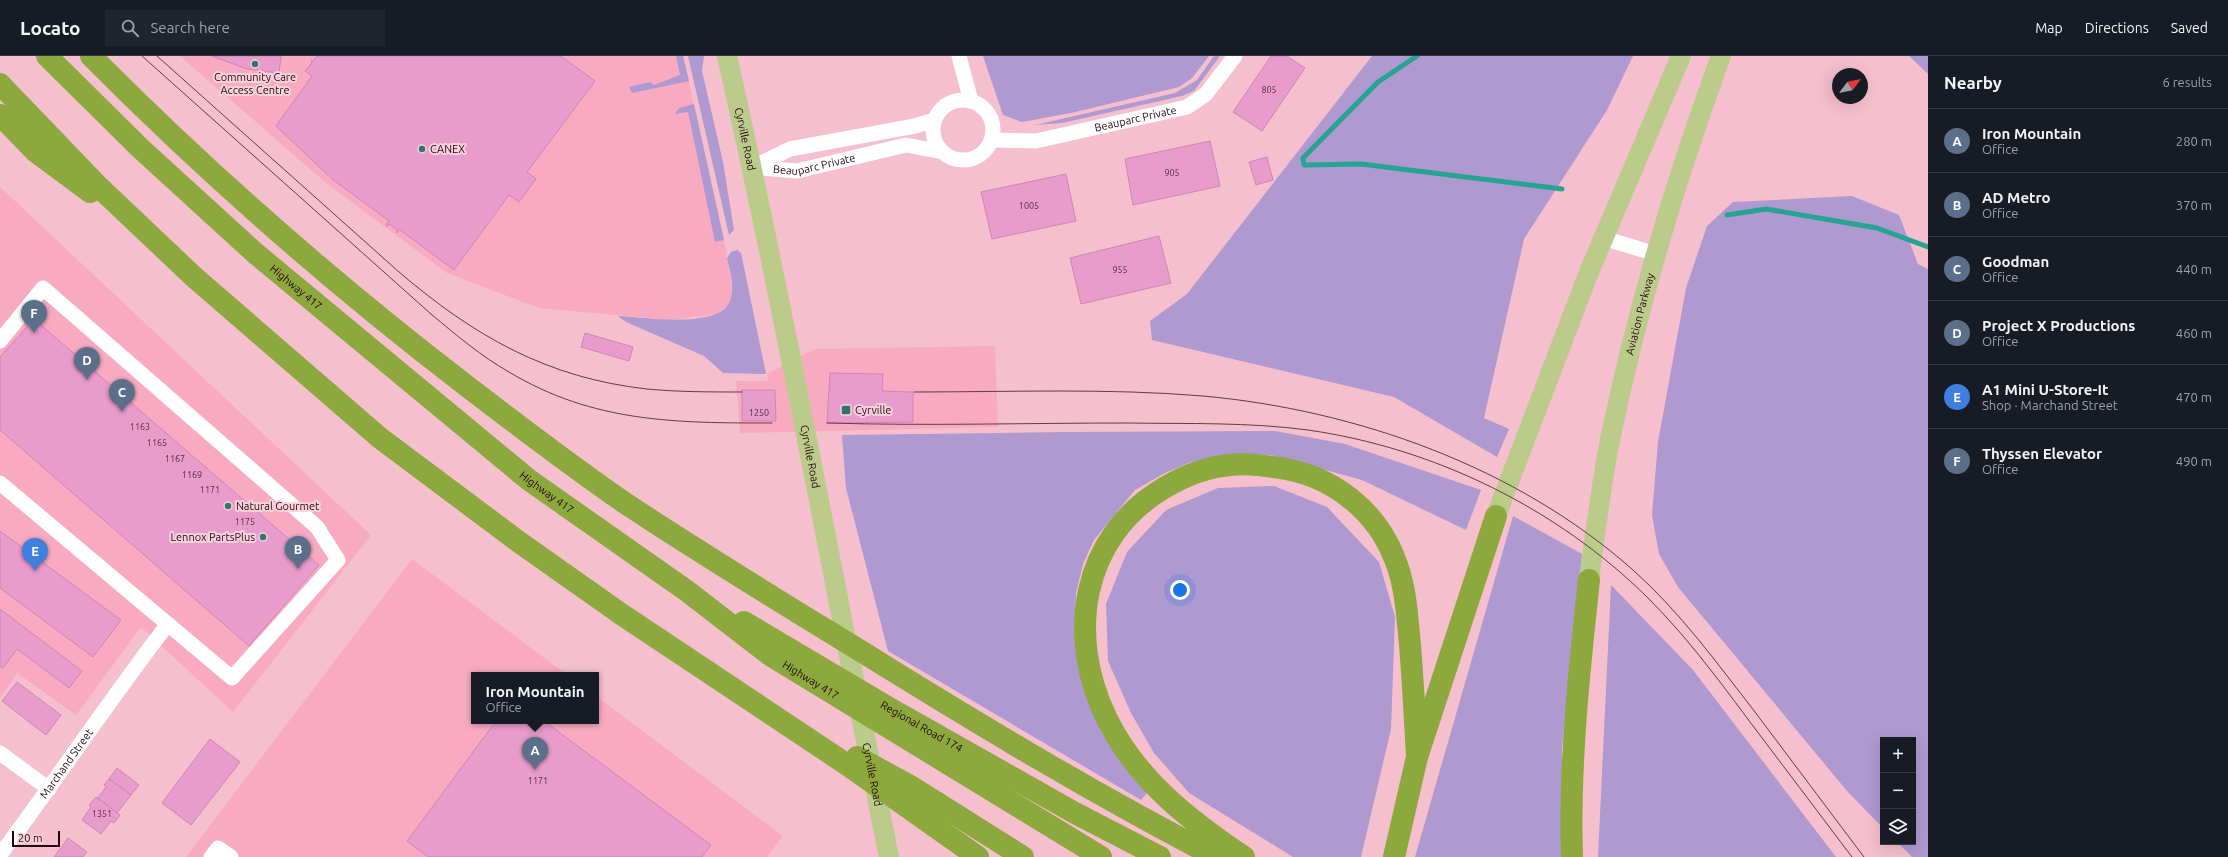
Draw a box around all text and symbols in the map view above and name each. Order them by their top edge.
search box [105,10,385,46]
text: Locato [20,17,81,39]
icon: search [119,17,141,39]
text: Search here [151,19,230,36]
text: Map [2035,20,2063,36]
text: Directions [2085,20,2149,36]
text: Saved [2171,20,2208,36]
marker: Community Care Access Centre [250,59,260,69]
north arrow [1832,68,1868,104]
place label: Community Care Access Centre [214,71,296,96]
text: Nearby [1944,73,2002,92]
text: 6 results [2162,75,2212,89]
house number: 805 [1261,85,1277,95]
street label: Beauparc Private [1093,104,1178,134]
street label: Cyrville Road [733,106,758,172]
text: Iron Mountain [1982,125,2081,142]
text: A [1952,134,1962,148]
text: 280 m [2176,134,2212,148]
text: Office [1982,142,2018,156]
place label: CANEX [430,143,465,155]
marker: CANEX [417,144,427,154]
street label: Beauparc Private [773,151,856,177]
house number: 905 [1164,168,1180,178]
text: AD Metro [1982,189,2051,206]
text: B [1953,198,1961,212]
text: 370 m [2176,198,2212,212]
house number: 1005 [1019,201,1039,211]
text: Office [1982,206,2018,220]
text: Goodman [1982,253,2049,270]
street label: Highway 417 [268,262,325,312]
text: C [1953,262,1961,276]
text: 440 m [2176,262,2212,276]
house number: 955 [1112,265,1128,275]
text: Office [1982,270,2018,284]
street label: Aviation Parkway [1623,271,1656,356]
pin: F [21,300,47,333]
text: Project X Productions [1982,317,2135,334]
text: D [1952,326,1962,340]
text: 460 m [2176,326,2212,340]
text: Office [1982,334,2018,348]
pin: D [74,347,100,380]
pin: C [109,379,135,412]
text: A1 Mini U-Store-It [1982,381,2108,398]
text: E [1953,390,1961,404]
text: 470 m [2176,390,2212,404]
text: Shop · Marchand Street [1982,398,2118,412]
marker: Cyrville [840,404,852,416]
place label: Cyrville [855,404,891,416]
house number: 1250 [749,408,769,418]
house number: 1163 [130,422,150,432]
street label: Cyrville Road [798,424,822,489]
house number: 1165 [147,438,167,448]
text: Thyssen Elevator [1982,445,2102,462]
house number: 1167 [165,454,185,464]
text: F [1953,454,1961,468]
text: 490 m [2176,454,2212,468]
text: Office [1982,462,2018,476]
street label: Highway 417 [517,469,576,516]
house number: 1169 [182,470,202,480]
house number: 1171 [200,485,220,495]
place label: Natural Gourmet [236,500,320,512]
marker: Natural Gourmet [223,501,233,511]
house number: 1175 [235,517,255,527]
place label: Lennox PartsPlus [170,531,255,543]
marker: Lennox PartsPlus [258,532,268,542]
pin: B [285,536,311,569]
pin: E [22,538,48,571]
your location [1170,580,1190,600]
street label: Highway 417 [780,658,841,702]
popup [471,672,599,724]
text: Iron Mountain [485,683,585,700]
street label: Regional Road 174 [878,698,965,754]
text: Office [485,700,522,714]
street label: Marchand Street [37,726,95,801]
pin: A [522,737,548,770]
map controls [1880,737,1916,845]
button: + [1880,737,1916,773]
street label: Cyrville Road [860,742,885,807]
button: − [1880,773,1916,809]
house number: 1171 [528,776,548,786]
house number: 1351 [92,809,112,819]
button: layers [1880,809,1916,845]
scale bar [12,829,60,848]
text: 20 m [18,832,42,844]

